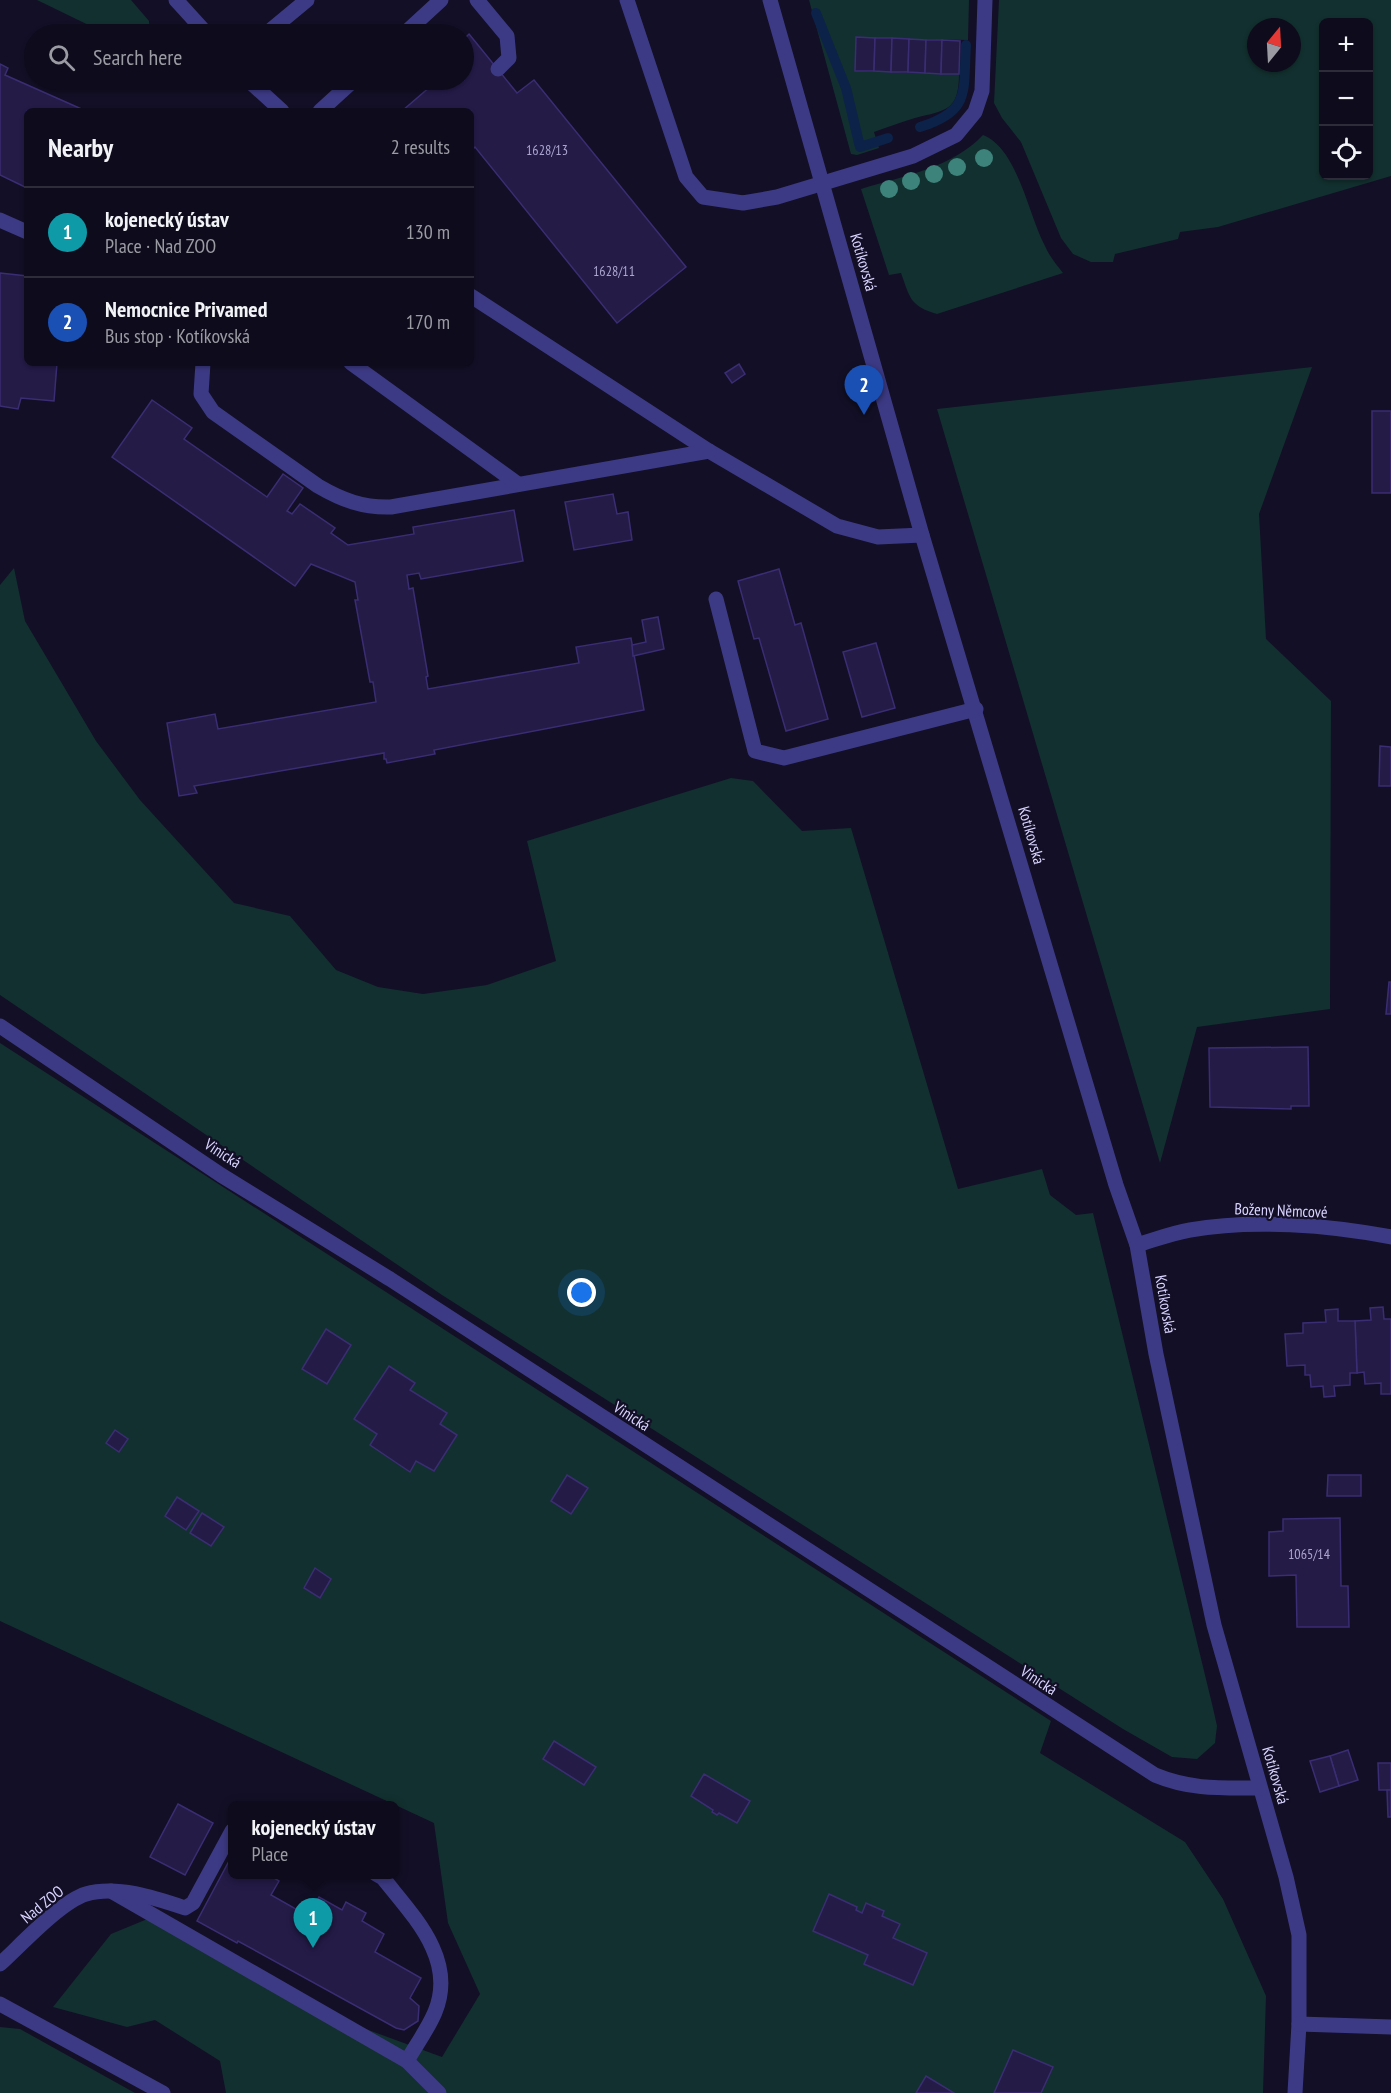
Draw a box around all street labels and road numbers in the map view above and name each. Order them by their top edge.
street label: Kotíkovská [846,231,882,293]
street label: Kotíkovská [1014,804,1050,866]
street label: Vinická [200,1133,245,1172]
street label: Boženy Němcové [1234,1198,1328,1222]
street label: Kotíkovská [1151,1273,1181,1335]
street label: Vinická [609,1396,654,1435]
street label: Vinická [1016,1660,1061,1699]
street label: Kotíkovská [1258,1744,1294,1806]
street label: Nad ZOO [17,1881,68,1927]

